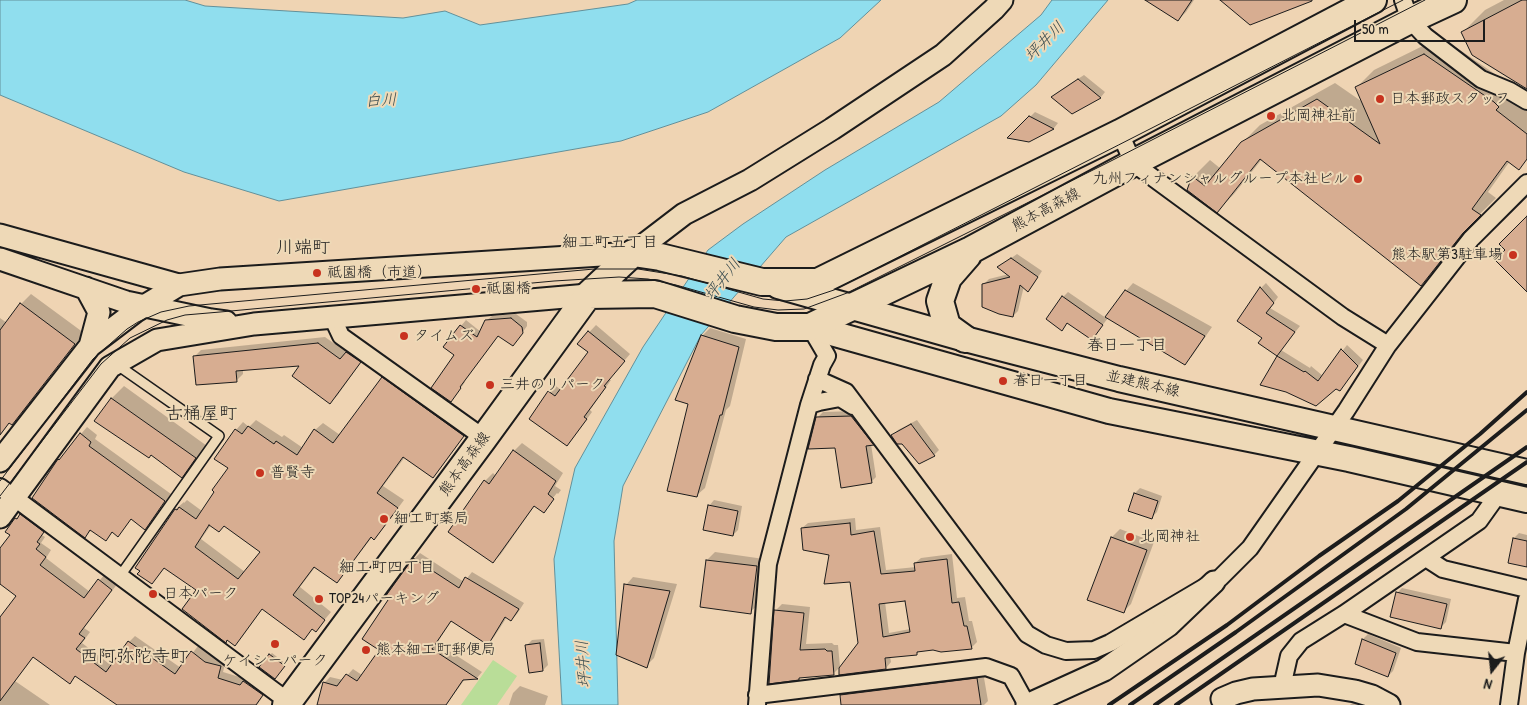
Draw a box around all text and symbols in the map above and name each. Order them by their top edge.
scale bar [1357,10,1488,42]
water label: 坪井川 [1021,18,1069,66]
text: 50 m [1362,18,1389,39]
place label: 日本郵政スタッフ [1390,90,1510,108]
water label: 白川 [365,91,397,111]
marker: 日本郵政スタッフ [1374,93,1386,105]
place label: 北岡神社前 [1281,107,1356,125]
marker: 北岡神社前 [1265,110,1277,122]
place label: 九州フィナンシャルグループ本社ビル [1092,170,1348,188]
marker: 九州フィナンシャルグループ本社ビル [1352,173,1364,185]
street label: 熊本高森線 [1009,184,1083,236]
district label: 細工町五丁目 [562,233,658,253]
district label: 川端町 [276,237,330,259]
place label: 熊本駅第3駐車場 [1391,246,1503,264]
marker: 熊本駅第3駐車場 [1507,249,1519,261]
water label: 坪井川 [701,255,745,305]
place label: 祗園橋（市道） [327,264,432,282]
marker: 祗園橋（市道） [311,267,323,279]
place label: 祗園橋 [486,280,531,298]
marker: 祗園橋 [470,283,482,295]
place label: タイムズ [414,327,474,345]
marker: タイムズ [398,330,410,342]
district label: 春日一丁目 [1087,336,1167,356]
street label: 並建熊本線 [1104,367,1182,401]
place label: 春日一丁目 [1013,372,1088,390]
marker: 春日一丁目 [997,375,1009,387]
place label: 三井のリパーク [500,376,605,394]
marker: 三井のリパーク [484,379,496,391]
district label: 古桶屋町 [165,403,237,425]
street label: 熊本高森線 [436,428,494,500]
place label: 普賢寺 [270,464,315,482]
marker: 普賢寺 [254,467,266,479]
place label: 細工町薬局 [394,510,469,528]
marker: 細工町薬局 [378,513,390,525]
place label: 北岡神社 [1140,528,1200,546]
marker: 北岡神社 [1124,531,1136,543]
district label: 細工町四丁目 [339,558,435,578]
place label: 日本パーク [163,585,238,603]
marker: 日本パーク [147,588,159,600]
place label: TOP24パーキング [329,590,439,608]
marker: TOP24パーキング [313,593,325,605]
marker: ケイシーパーク [269,638,281,650]
water label: 坪井川 [573,639,595,689]
place label: 熊本細工町郵便局 [376,641,496,659]
marker: 熊本細工町郵便局 [360,644,372,656]
north arrow [1467,645,1517,695]
district label: 西阿弥陀寺町 [80,646,188,668]
place label: ケイシーパーク [223,652,327,670]
text: N [1482,675,1494,695]

